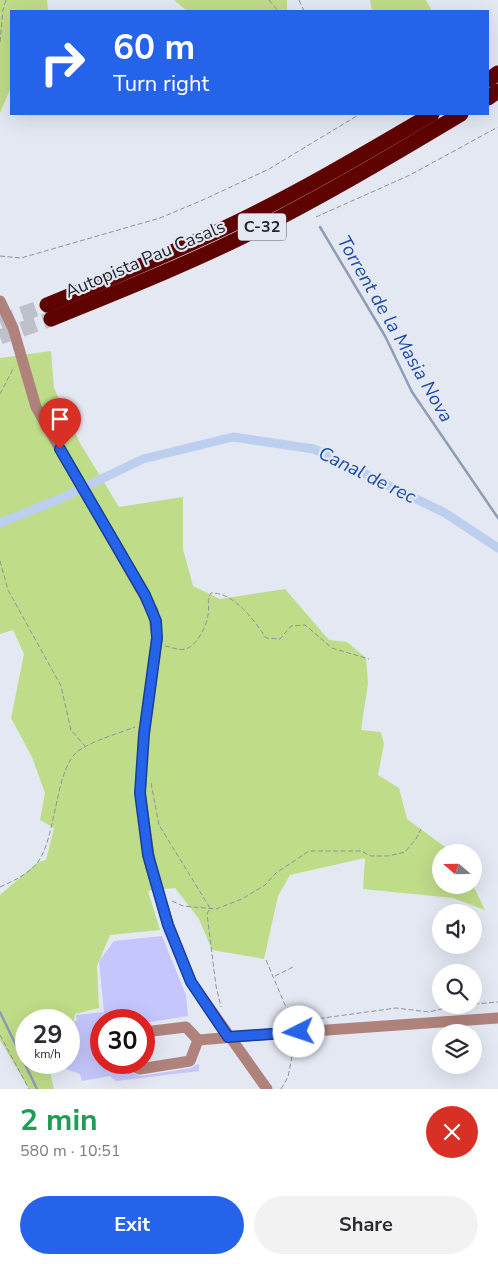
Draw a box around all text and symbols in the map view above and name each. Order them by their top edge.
text: 60 m [113,24,195,71]
icon: right [30,30,95,95]
text: Turn right [113,69,209,99]
road number: C-32 [238,213,286,240]
street label: Autopista Pau Casals [61,214,229,304]
water label: Torrent de la Masia Nova [331,231,459,427]
pin [39,398,81,449]
icon: arrive [46,405,74,433]
water label: Canal de rec [314,440,420,510]
north arrow [432,844,482,894]
map controls [432,844,482,1074]
button: sound [432,904,482,954]
button: search [432,964,482,1014]
position arrow [272,1005,324,1057]
speed limit sign: 30 [90,1009,155,1074]
text: 29 [32,1018,63,1052]
button: layers [432,1024,482,1074]
text: km/h [34,1046,61,1062]
text: 2 min [20,1100,98,1141]
button: close [426,1106,478,1158]
text: 580 m · 10:51 [20,1140,121,1162]
button: Exit [20,1196,244,1254]
button: Share [254,1196,478,1254]

